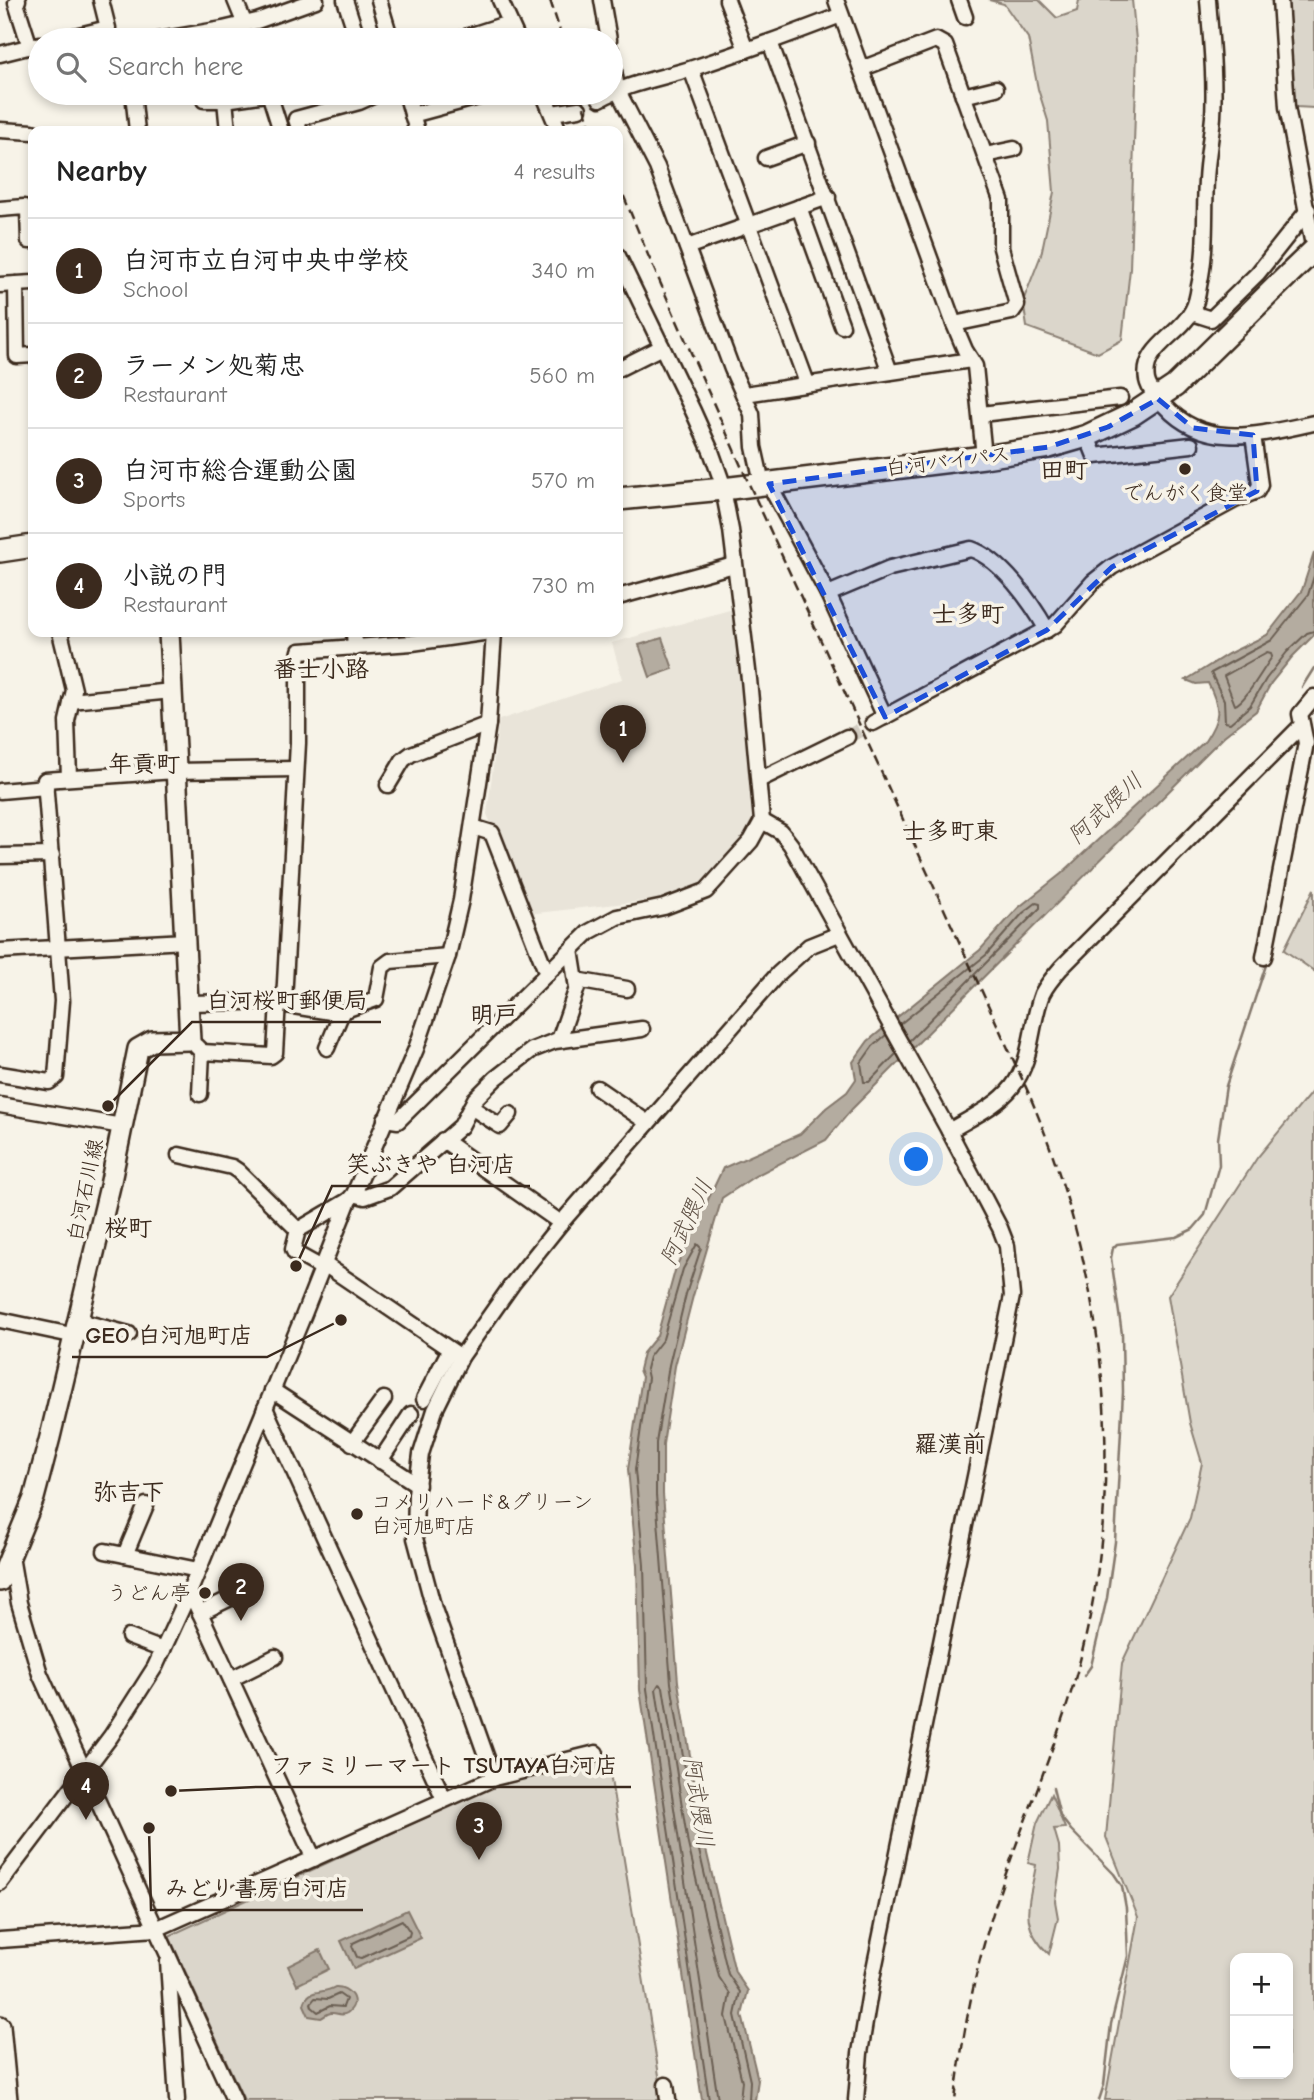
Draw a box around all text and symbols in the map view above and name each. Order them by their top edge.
search box [28,28,623,105]
icon: search [52,48,90,86]
text: Search here [108,52,243,82]
text: Nearby [56,154,147,189]
text: 4 results [513,158,595,185]
text: 白河市立白河中央中学校 [123,246,409,276]
text: 1 [74,257,84,284]
text: 340 m [532,257,595,284]
text: School [123,276,188,303]
text: ラーメン処菊忠 [123,351,305,381]
text: 2 [73,362,85,389]
text: 560 m [529,362,595,389]
text: Restaurant [123,381,227,408]
street label: 白河バイパス [884,441,1012,481]
text: 白河市総合運動公園 [123,456,357,486]
district label: 田町 [1040,456,1088,484]
marker: でんがく食堂 [1177,461,1193,477]
text: 3 [73,467,85,494]
text: 570 m [531,467,595,494]
place label: でんがく食堂 [1122,481,1248,505]
text: Sports [123,486,185,513]
text: 小説の門 [123,561,227,591]
text: 4 [74,572,84,599]
text: 730 m [532,572,595,599]
text: Restaurant [123,591,227,618]
district label: 士多町 [932,600,1004,628]
district label: 番士小路 [273,655,369,683]
pin: 1 [600,705,646,763]
district label: 年貢町 [108,750,180,778]
water label: 阿武隈川 [1062,767,1148,850]
district label: 士多町東 [902,817,998,845]
callout: 白河桜町郵便局 [192,978,381,1022]
text: 白河桜町郵便局 [207,987,368,1014]
district label: 明戸 [470,1001,518,1029]
street label: 白河石川線 [62,1136,108,1244]
callout: 笑ぶきや 白河店 [332,1142,530,1186]
your location [899,1142,933,1176]
text: 笑ぶきや 白河店 [346,1151,516,1178]
water label: 阿武隈川 [655,1175,718,1270]
district label: 桜町 [104,1214,152,1242]
callout: GEO 白河旭町店 [72,1313,267,1357]
text: GEO 白河旭町店 [85,1322,253,1349]
district label: 羅漢前 [914,1430,986,1458]
district label: 弥吉下 [93,1478,165,1506]
place label: コメリハード&グリーン 白河旭町店 [371,1490,593,1538]
marker: コメリハード&グリーン 白河旭町店 [349,1506,365,1522]
pin: 2 [218,1563,264,1621]
place label: うどん亭 [107,1581,191,1605]
marker: うどん亭 [197,1585,213,1601]
callout: ファミリーマート TSUTAYA白河店 [256,1743,631,1787]
text: ファミリーマート TSUTAYA白河店 [270,1752,618,1779]
water label: 阿武隈川 [678,1755,719,1850]
pin: 4 [63,1762,109,1820]
pin: 3 [456,1802,502,1860]
callout: みどり書房白河店 [151,1866,363,1910]
text: みどり書房白河店 [165,1875,349,1902]
map controls [1230,1953,1293,2079]
button: + [1230,1953,1293,2016]
button: − [1230,2016,1293,2079]

